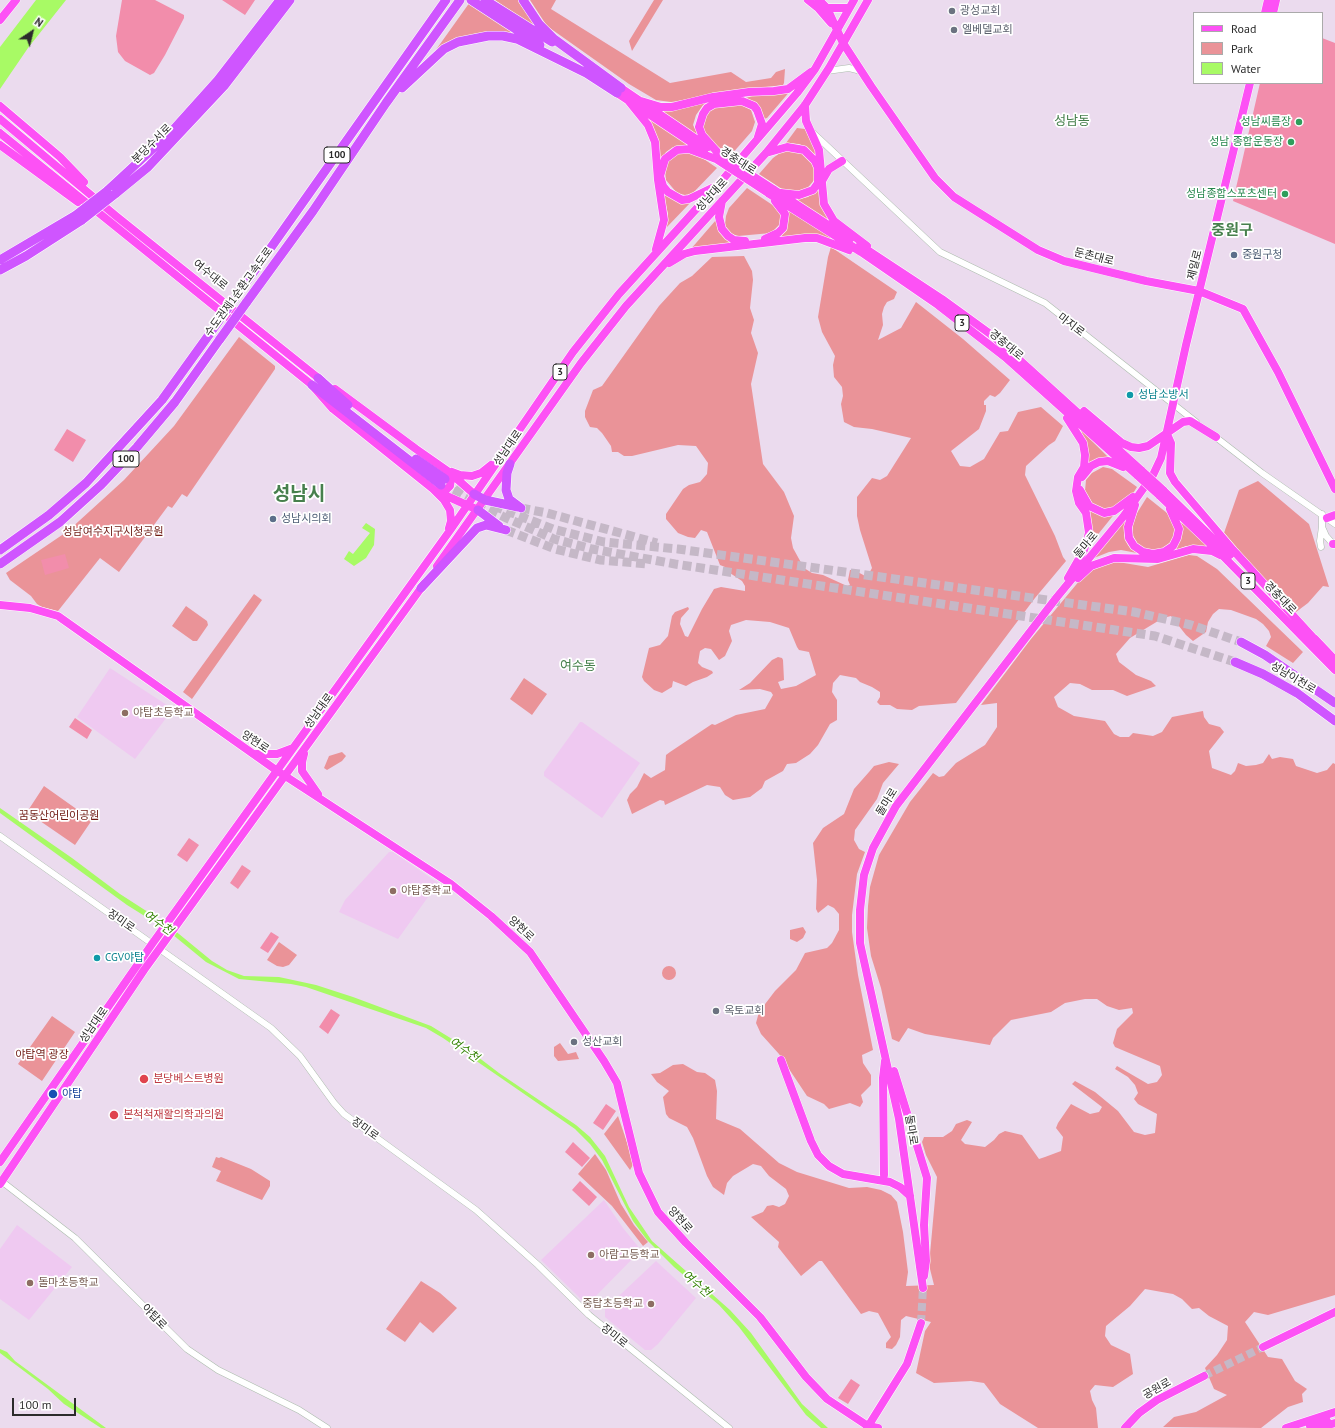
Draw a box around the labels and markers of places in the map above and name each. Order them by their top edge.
place label: 광성교회 [960,4,1000,18]
marker: 광성교회 [947,6,957,16]
place label: 엘베델교회 [962,23,1013,37]
marker: 엘베델교회 [949,25,959,35]
place label: 성남씨름장 [1240,115,1291,129]
marker: 성남씨름장 [1294,117,1304,127]
place label: 성남 종합운동장 [1209,135,1283,149]
marker: 성남 종합운동장 [1286,137,1296,147]
place label: 성남종합스포츠센터 [1186,187,1277,201]
marker: 성남종합스포츠센터 [1280,189,1290,199]
place label: 중원구청 [1242,248,1282,262]
marker: 중원구청 [1229,250,1239,260]
place label: 성남소방서 [1138,388,1189,402]
marker: 성남소방서 [1125,390,1135,400]
place label: 성남시의회 [281,512,332,526]
marker: 성남시의회 [268,514,278,524]
place label: 야탑초등학교 [133,706,194,720]
marker: 야탑초등학교 [120,708,130,718]
place label: 야탑중학교 [401,884,452,898]
marker: 야탑중학교 [388,886,398,896]
place label: CGV야탑 [105,951,144,965]
marker: CGV야탑 [92,953,102,963]
place label: 옥토교회 [724,1004,764,1018]
marker: 옥토교회 [711,1006,721,1016]
place label: 성산교회 [582,1035,622,1049]
marker: 성산교회 [569,1037,579,1047]
place label: 분당베스트병원 [153,1072,224,1086]
marker: 분당베스트병원 [138,1073,150,1085]
place label: 야탑 [62,1087,82,1101]
marker: 야탑 [47,1088,59,1100]
place label: 본척척재활의학과의원 [123,1108,224,1122]
marker: 본척척재활의학과의원 [108,1109,120,1121]
place label: 아람고등학교 [599,1248,660,1262]
marker: 아람고등학교 [586,1250,596,1260]
place label: 돌마초등학교 [38,1276,99,1290]
marker: 돌마초등학교 [25,1278,35,1288]
place label: 중탑초등학교 [582,1297,643,1311]
marker: 중탑초등학교 [646,1299,656,1309]

